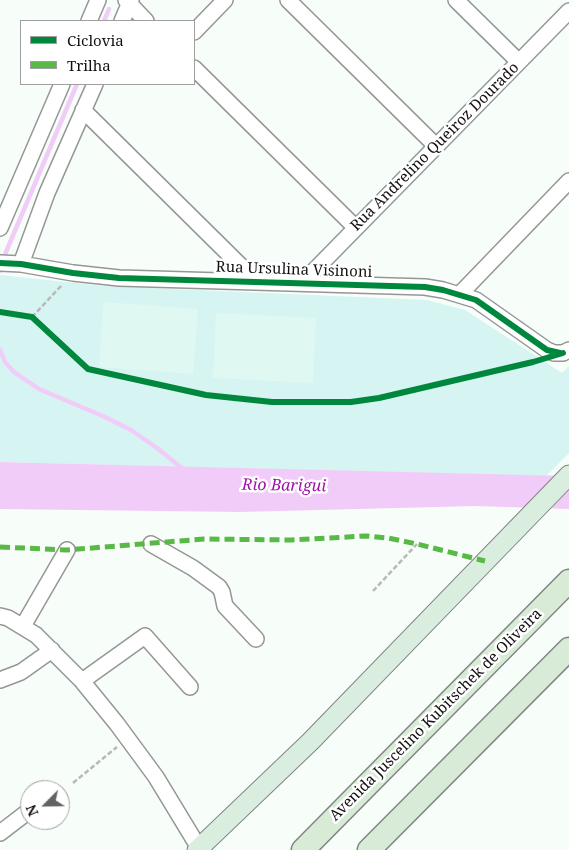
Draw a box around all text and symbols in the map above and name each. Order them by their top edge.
legend [20,20,195,85]
text: Ciclovia [67,30,124,50]
text: Trilha [67,55,111,75]
street label: Rua Andrelino Queiroz Dourado [347,59,523,235]
street label: Rua Ursulina Visinoni [215,258,373,282]
water label: Rio Barigui [242,476,326,496]
street label: Avenida Juscelino Kubitschek de Oliveira [326,605,546,825]
north arrow [20,780,70,830]
text: N [21,802,43,819]

